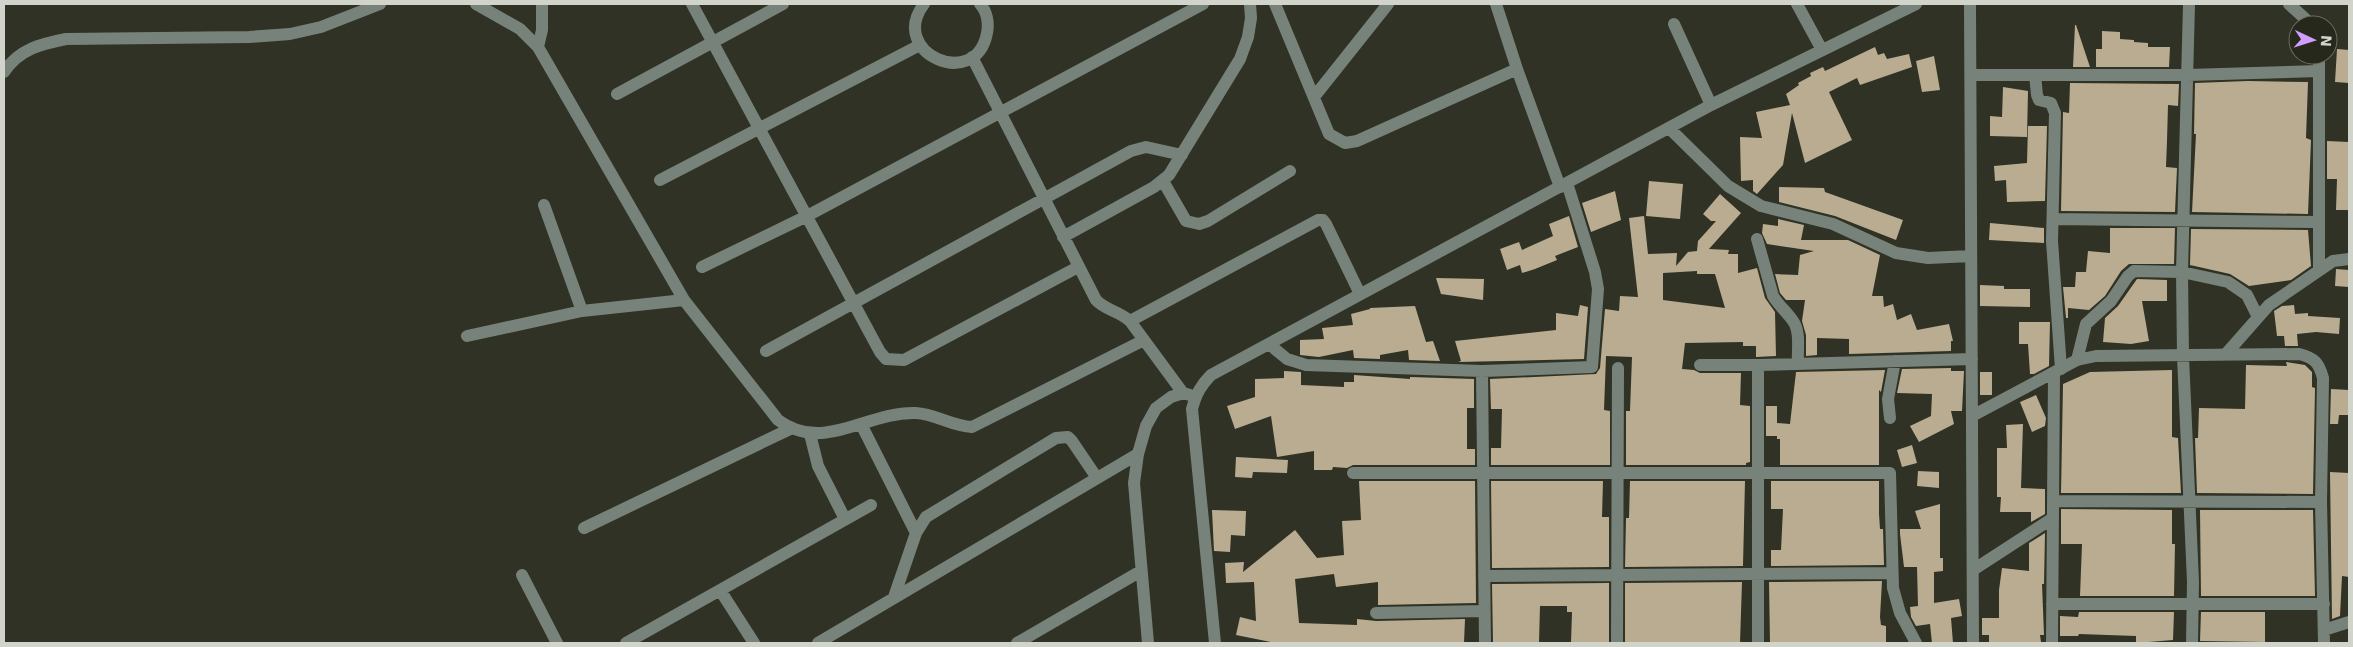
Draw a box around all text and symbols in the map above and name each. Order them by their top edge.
north arrow [2288,15,2338,65]
text: N [2318,35,2334,47]

